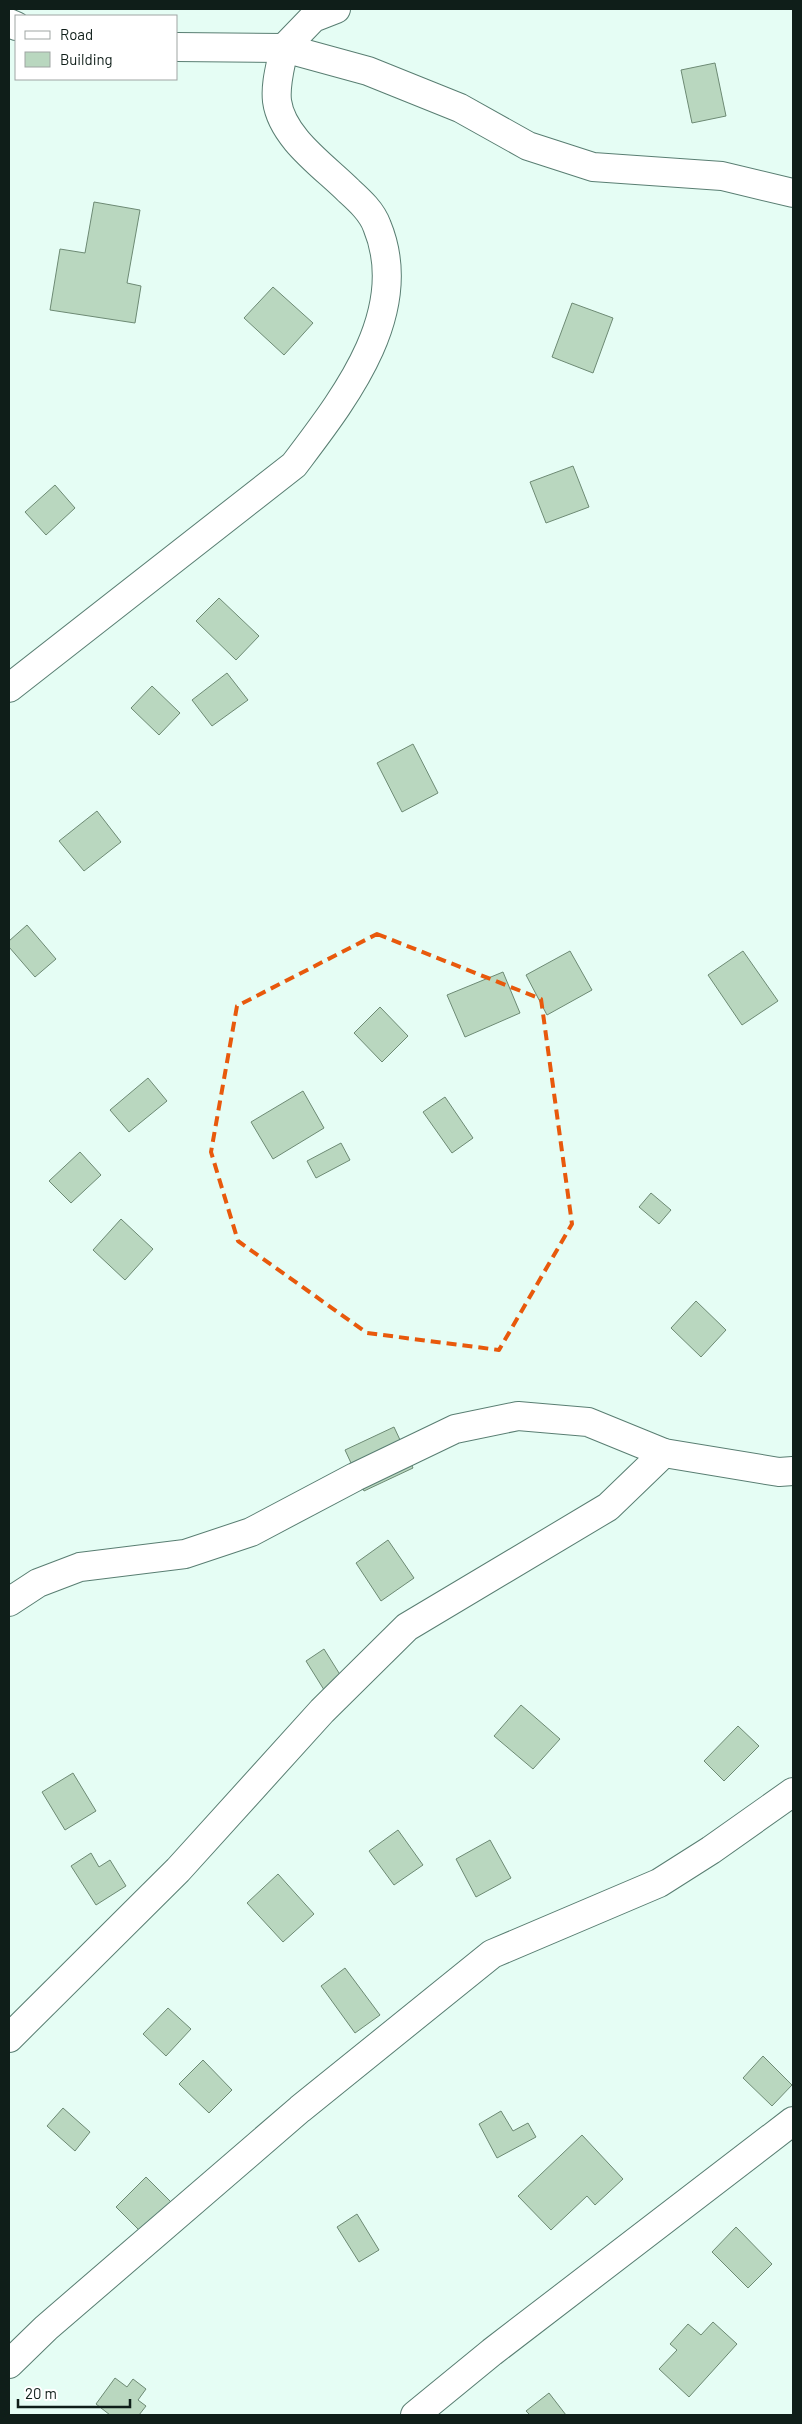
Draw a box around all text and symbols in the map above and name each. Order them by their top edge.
legend [15,15,178,80]
text: Road [60,25,93,43]
text: Building [60,50,113,68]
scale bar [18,2376,130,2408]
text: 20 m [25,2384,57,2402]

